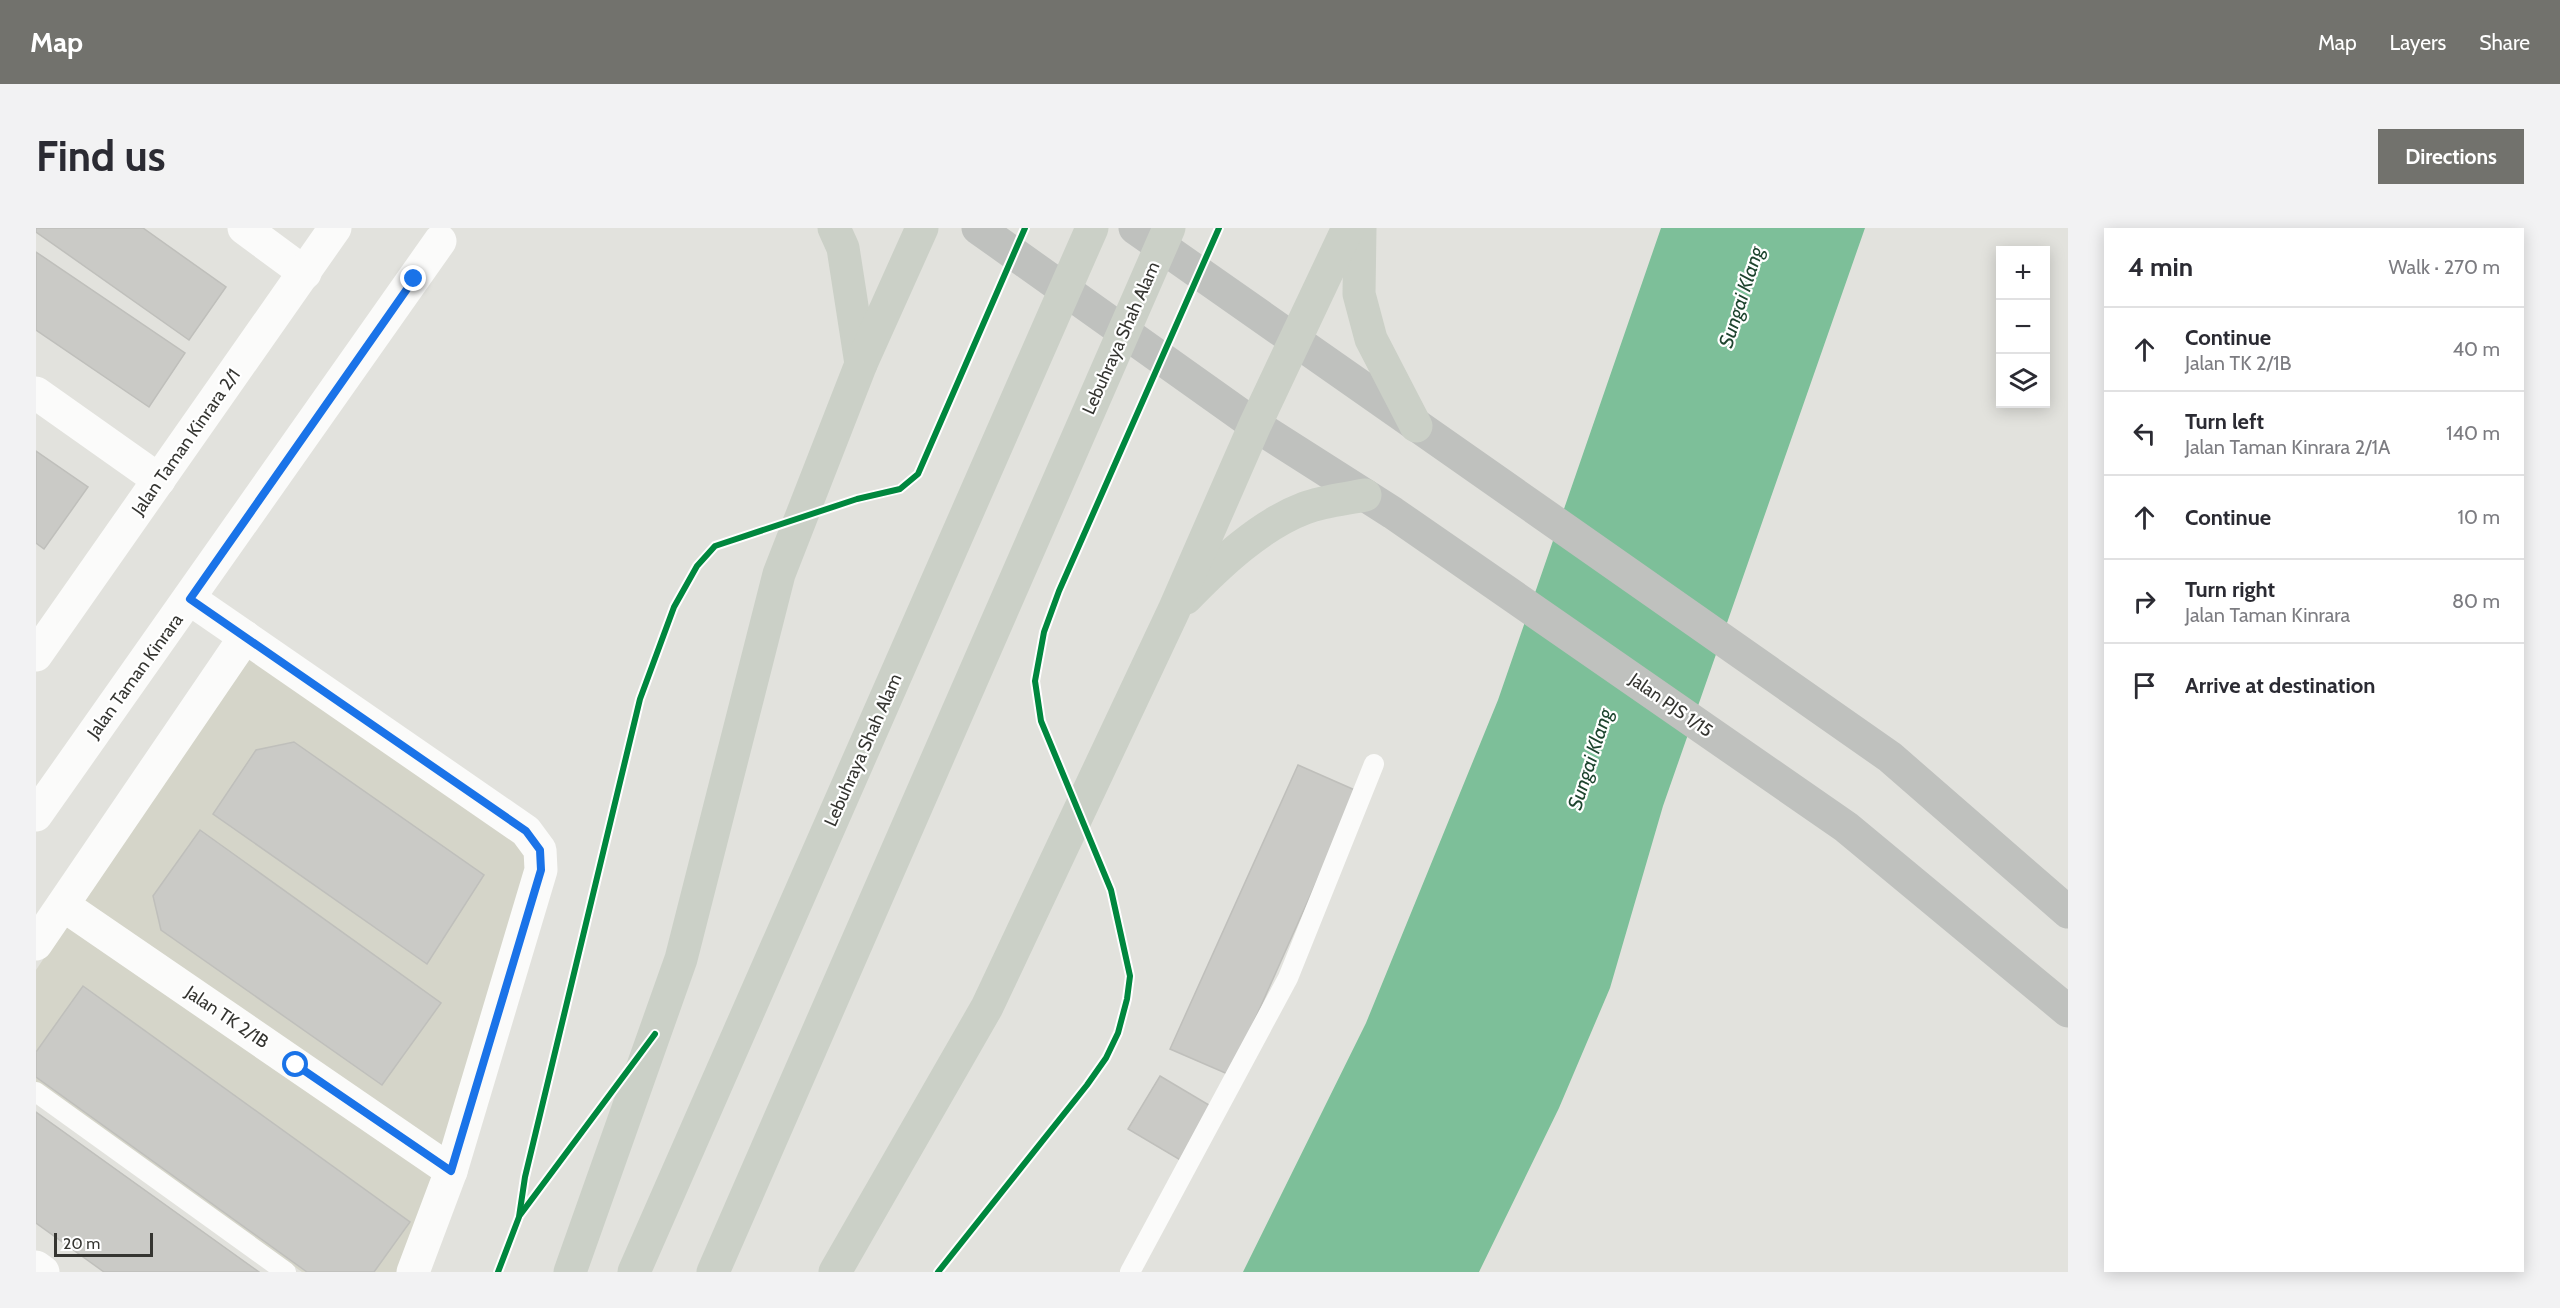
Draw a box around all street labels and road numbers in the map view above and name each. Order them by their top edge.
street label: Lebuhraya Shah Alam [1077,258,1165,418]
street label: Jalan Taman Kinrara 2/1 [127,365,245,520]
street label: Jalan Taman Kinrara [82,609,188,743]
street label: Jalan PJS 1/15 [1624,668,1717,742]
street label: Lebuhraya Shah Alam [819,670,907,830]
street label: Jalan TK 2/1B [180,981,273,1053]

